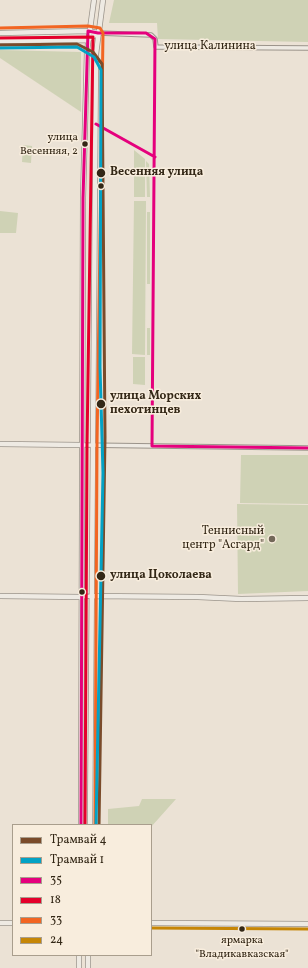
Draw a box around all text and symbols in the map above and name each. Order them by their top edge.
street label: улица Калинина [164,40,256,54]
place label: улица Весенняя, 2 [20,131,78,157]
marker: улица Весенняя, 2 [80,139,90,149]
place label: Весенняя улица [110,166,203,180]
marker: Весенняя улица [95,167,107,179]
unlabelled marker [96,181,106,191]
place label: улица Морских пехотинцев [110,390,201,418]
marker: улица Морских пехотинцев [95,398,107,410]
place label: Теннисный центр "Асгард" [182,525,264,553]
marker: Теннисный центр "Асгард" [267,534,277,544]
place label: улица Цоколаева [110,569,212,583]
marker: улица Цоколаева [95,570,107,582]
unlabelled marker [77,587,87,597]
legend [12,824,152,956]
text: Трамвай 4 [50,832,107,848]
text: Трамвай 1 [50,852,104,868]
text: 35 [50,872,62,888]
text: 18 [50,892,61,908]
text: 33 [50,912,62,928]
marker: ярмарка "Владикавказская" [237,924,247,934]
text: 24 [50,932,63,948]
place label: ярмарка "Владикавказская" [195,934,289,960]

